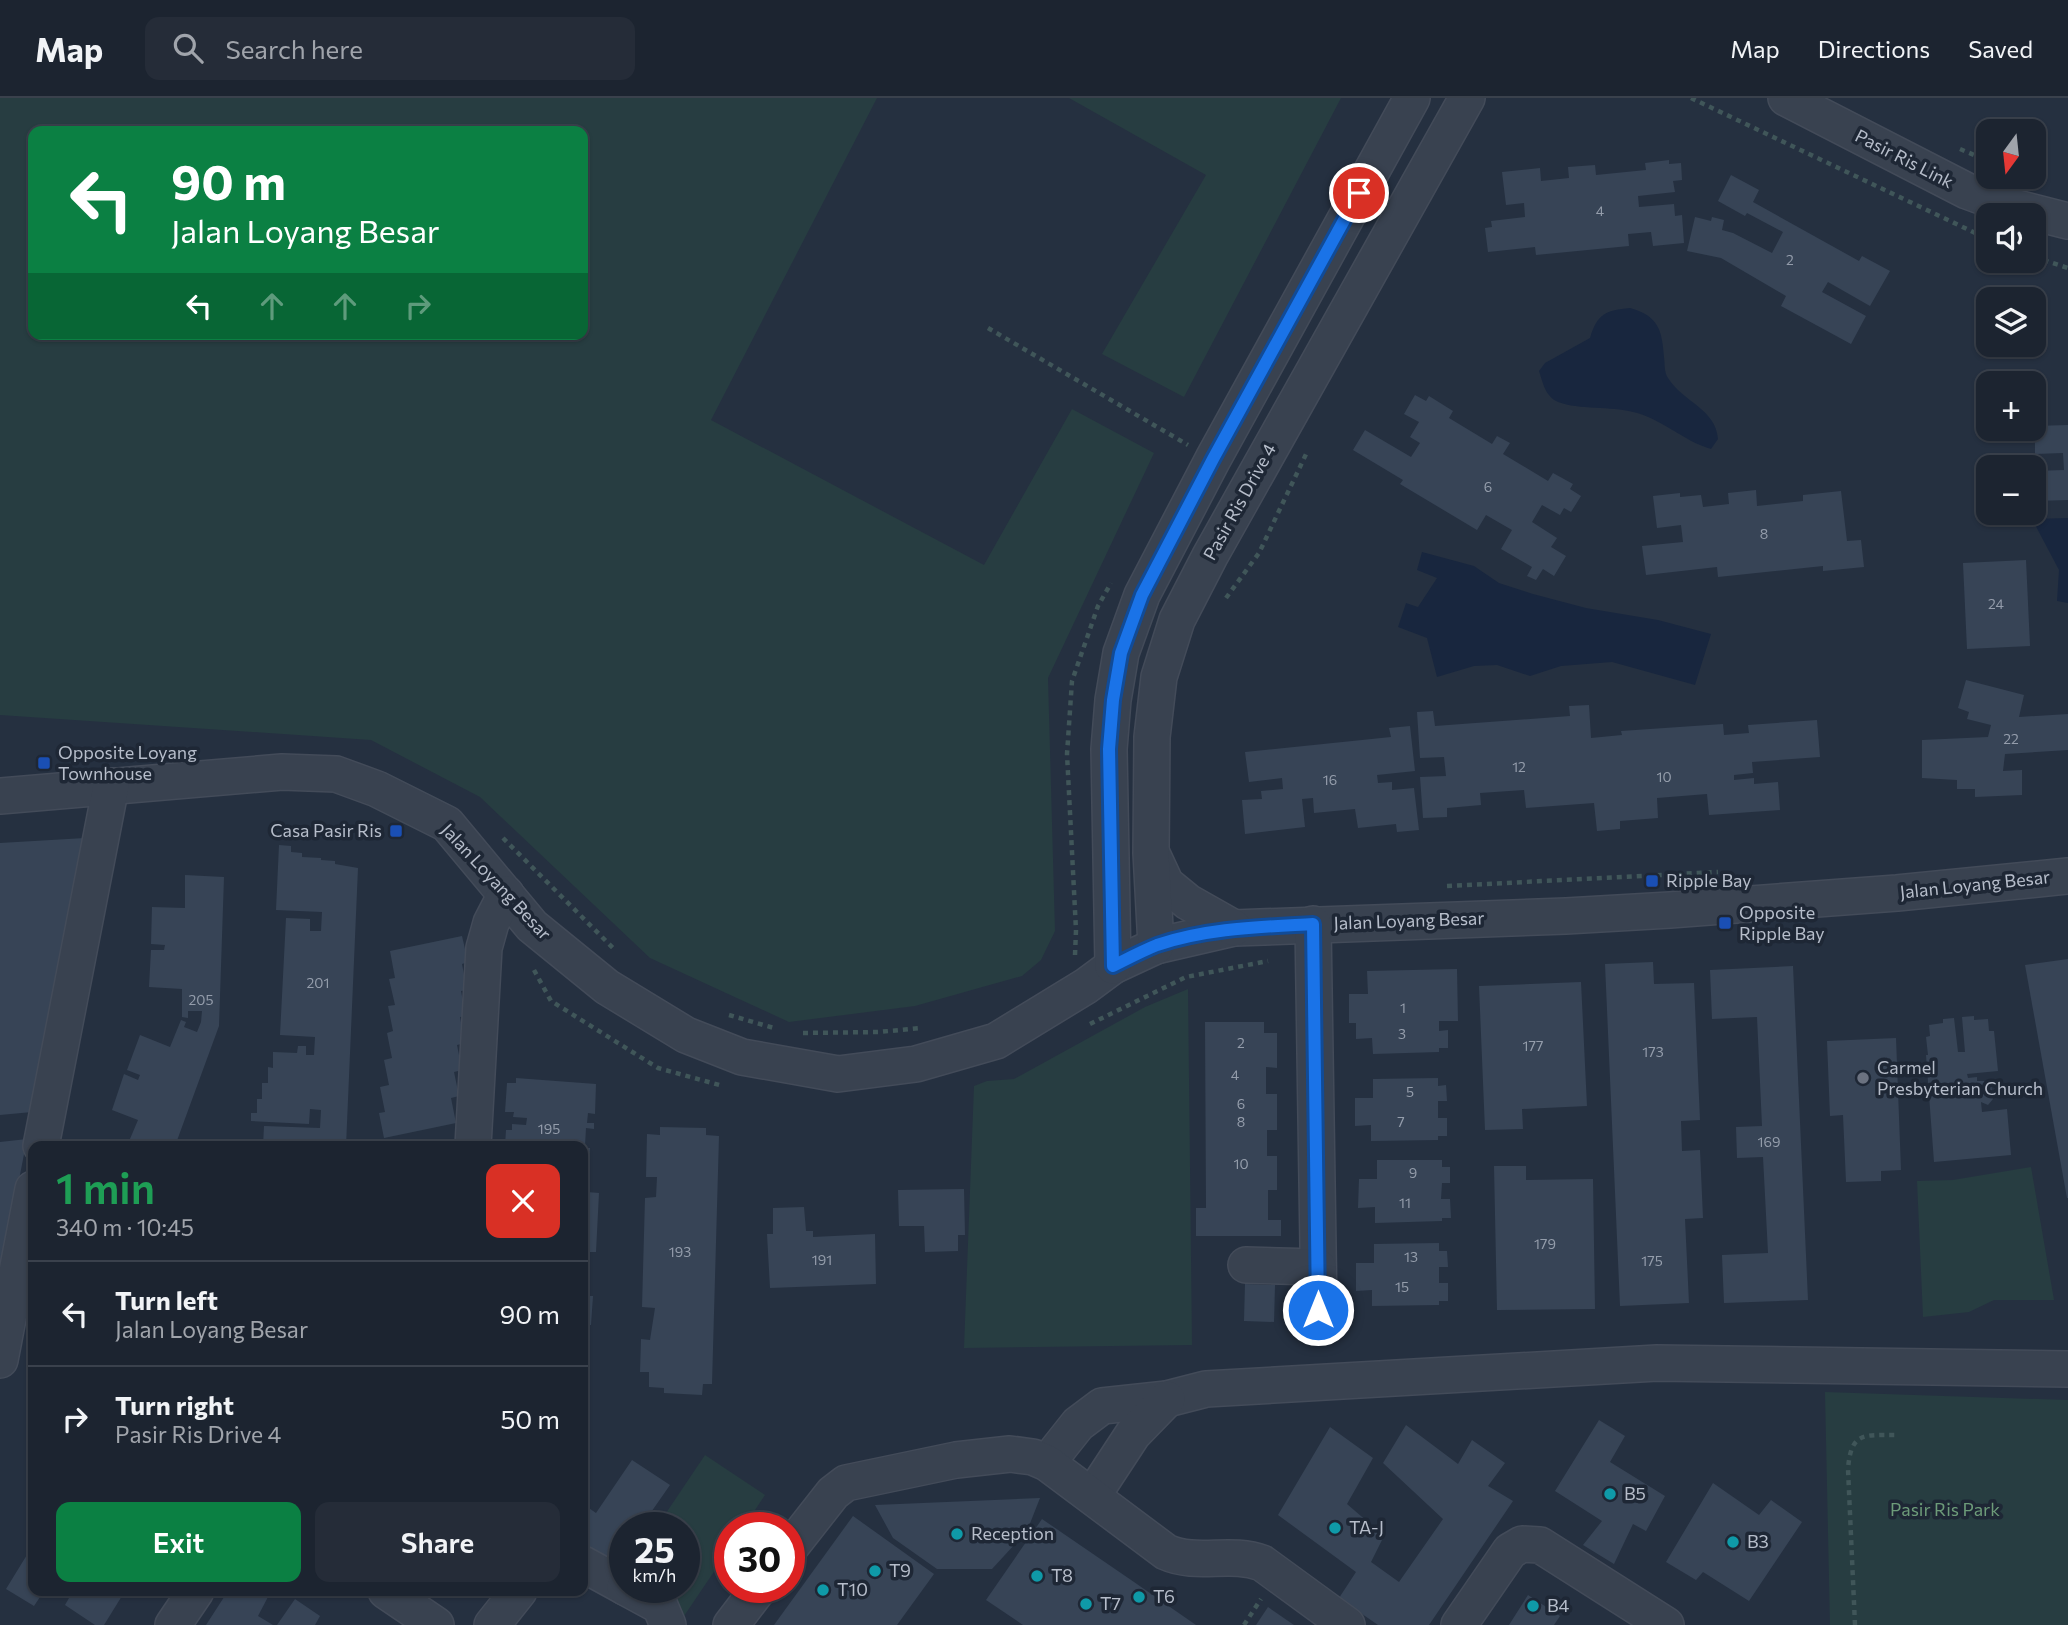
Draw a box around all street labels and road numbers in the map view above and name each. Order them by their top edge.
street label: Pasir Ris Link [1852,124,1958,192]
street label: Pasir Ris Drive 4 [1198,439,1280,564]
street label: Jalan Loyang Besar [437,819,556,944]
street label: Jalan Loyang Besar [1899,865,2051,903]
street label: Jalan Loyang Besar [1333,906,1485,934]

